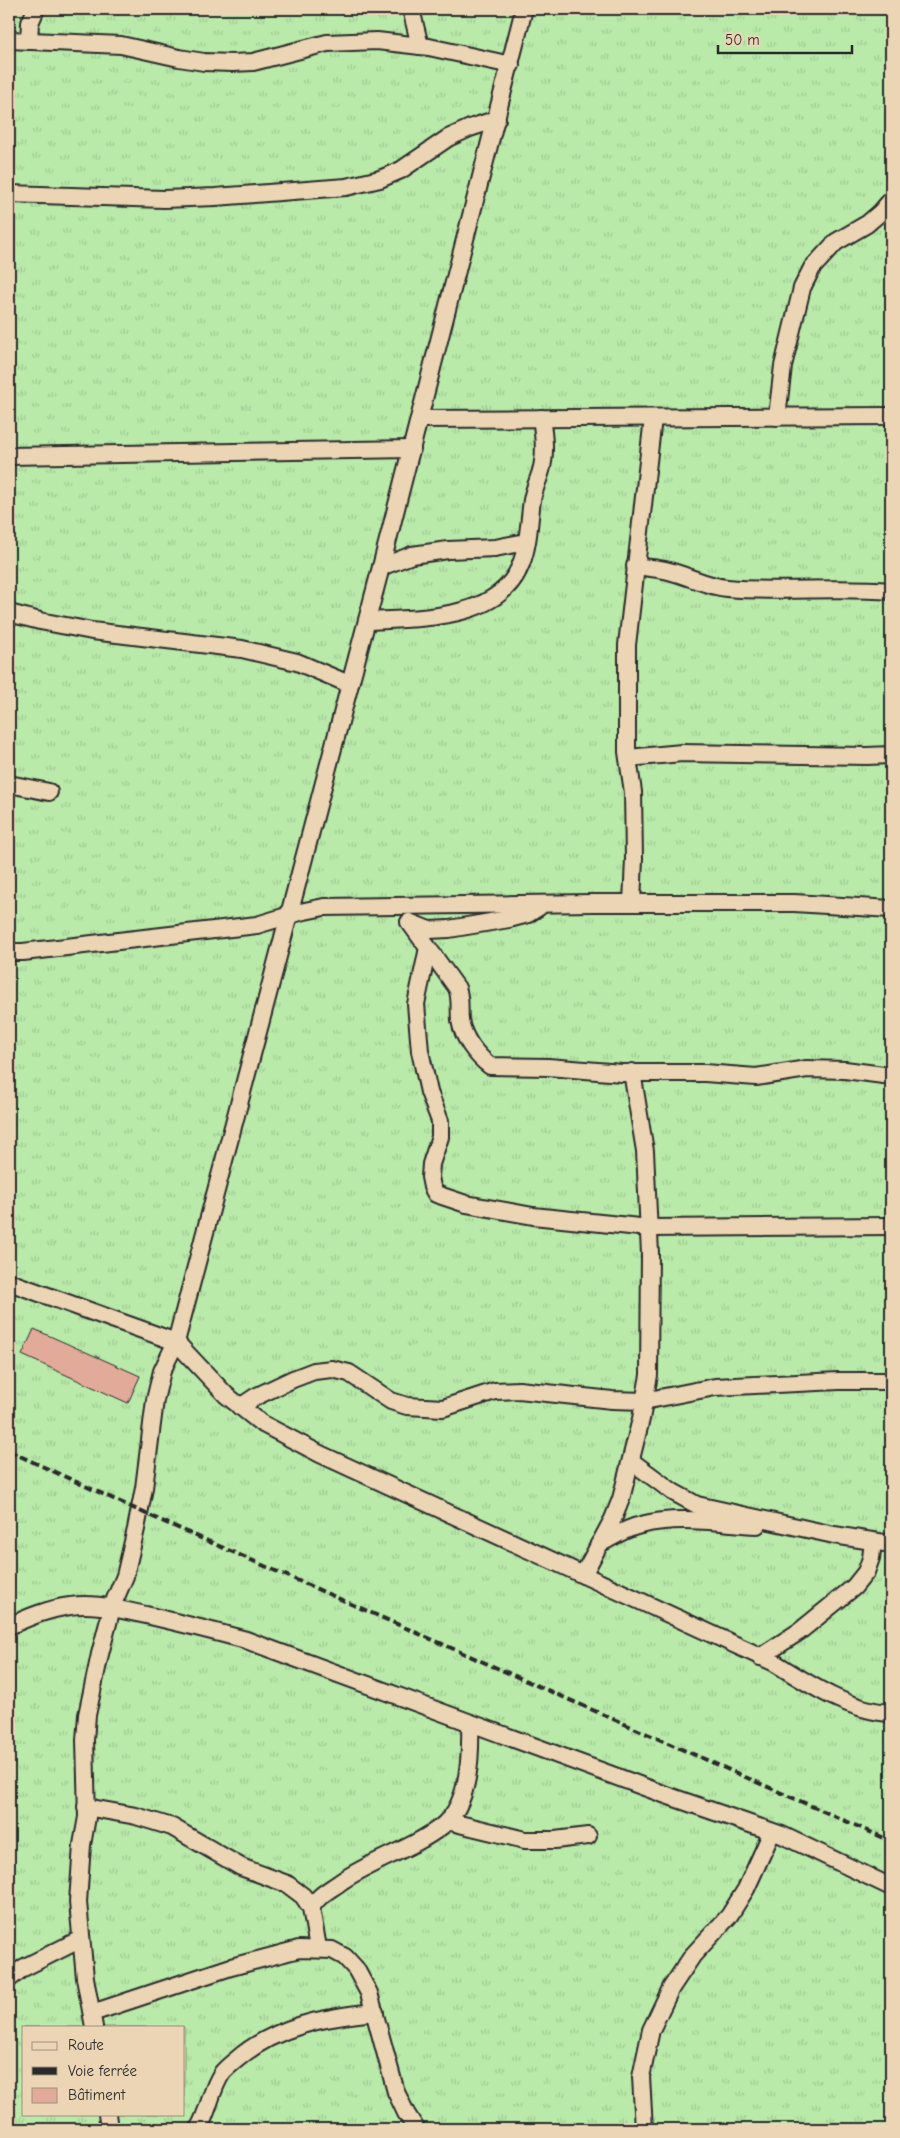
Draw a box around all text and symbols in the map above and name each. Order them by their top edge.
scale bar [718,22,851,54]
text: 50 m [725,31,760,49]
legend [22,2026,185,2116]
text: Route [68,2036,104,2054]
text: Voie ferrée [68,2062,137,2080]
text: Bâtiment [68,2086,126,2104]

